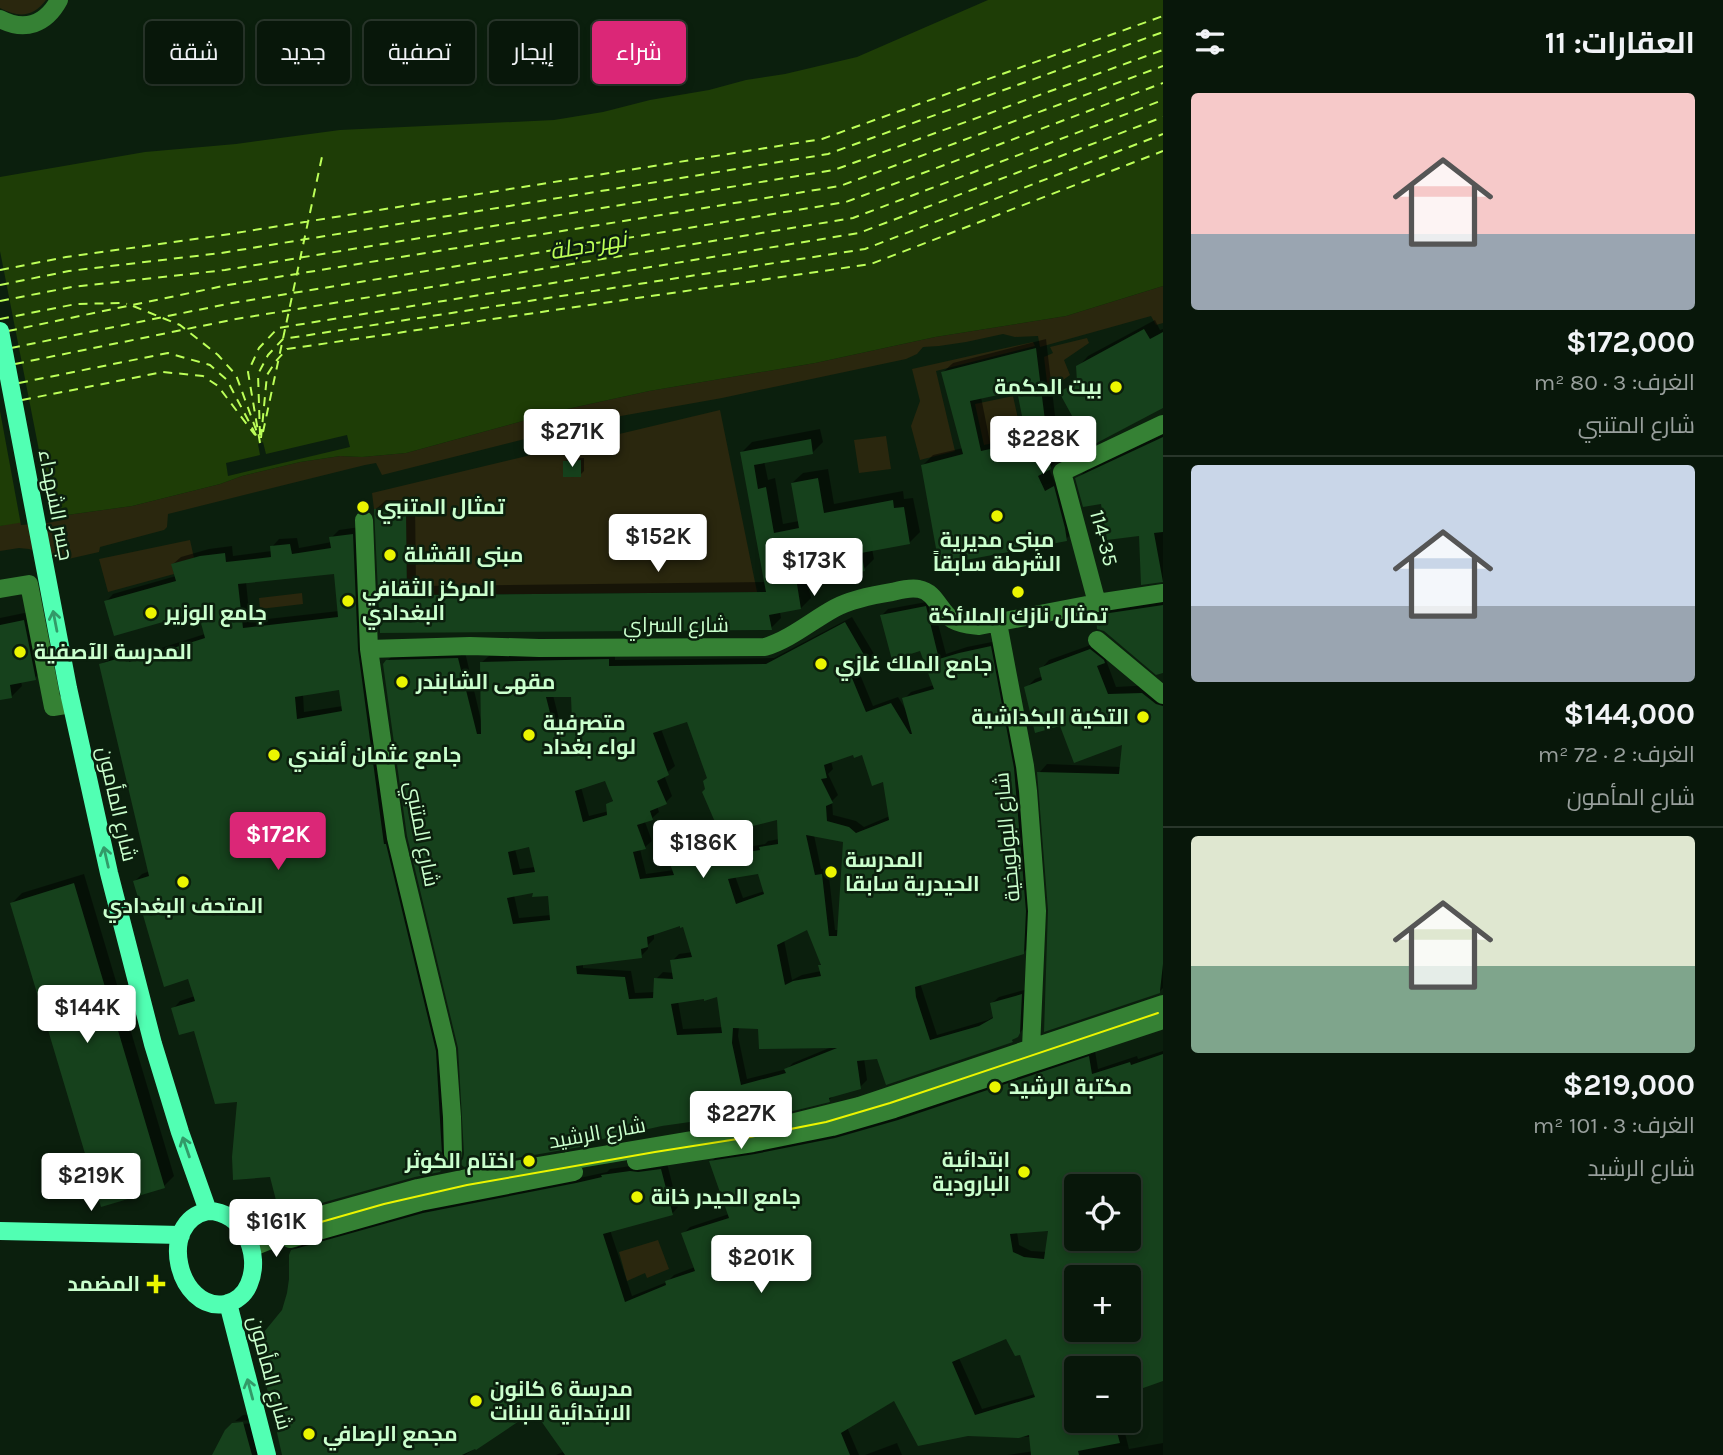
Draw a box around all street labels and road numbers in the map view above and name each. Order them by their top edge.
street label: جسر الشهداء [33,448,78,563]
street label: 114-35 [1085,507,1123,569]
street label: شارع السراي [623,613,729,641]
street label: شارع المأمون [90,744,143,864]
street label: شارع البولويخية [989,771,1027,903]
street label: شارع المتنبي [396,779,444,890]
street label: شارع الرشيد [547,1113,648,1155]
street label: شارع المأمون [241,1313,298,1433]

